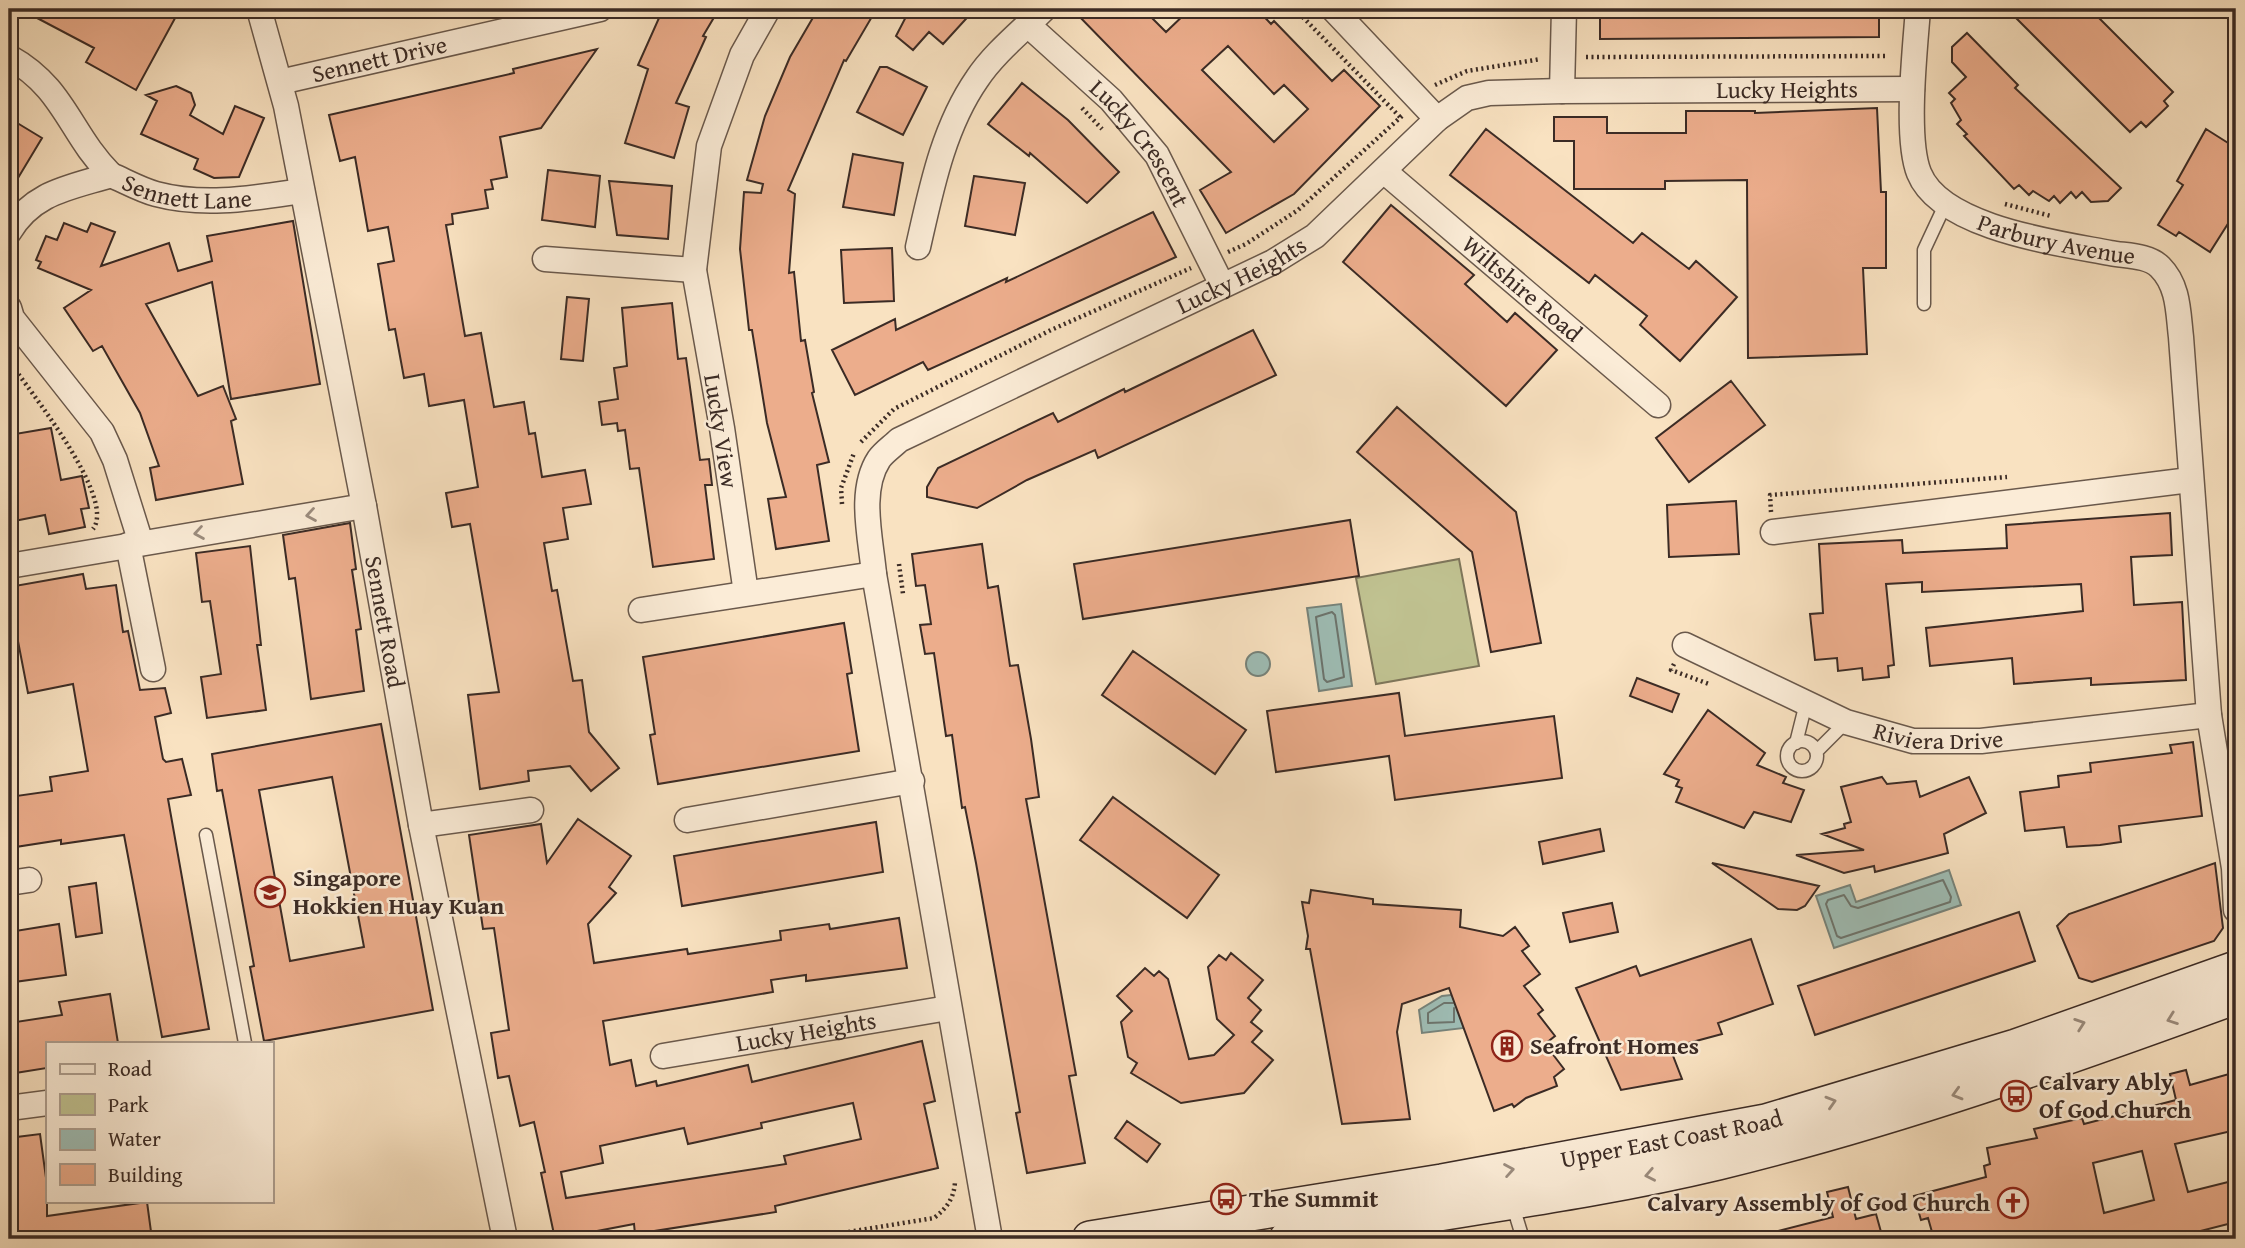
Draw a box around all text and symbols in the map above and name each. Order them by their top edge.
street label: Sennett Drive [308,26,450,91]
street label: Lucky Crescent [1082,71,1198,213]
street label: Lucky Heights [1716,71,1858,107]
street label: Sennett Lane [116,165,253,218]
street label: Parbury Avenue [1973,204,2137,273]
street label: Lucky Heights [1170,227,1313,323]
street label: Wiltshire Road [1454,227,1590,350]
street label: Lucky View [695,371,748,491]
one-way arrow [305,507,317,522]
one-way arrow [194,525,205,540]
street label: Sennett Road [356,553,414,691]
street label: Riviera Drive [1869,713,2005,758]
place label: Singapore Hokkien Huay Kuan [293,860,504,923]
school or university icon: Singapore Hokkien Huay Kuan [253,875,287,909]
street label: Lucky Heights [733,1002,879,1060]
one-way arrow [2167,1011,2179,1025]
one-way arrow [2074,1019,2086,1033]
place label: Seafront Homes [1530,1028,1699,1063]
building icon: Seafront Homes [1490,1029,1524,1063]
legend [46,1042,273,1202]
text: Road [108,1053,153,1084]
place label: Calvary Ably Of God Church [2039,1064,2191,1127]
bus stop icon: Calvary Ably Of God Church [1999,1079,2033,1113]
one-way arrow [1951,1085,1963,1100]
text: Park [108,1089,149,1120]
one-way arrow [1825,1096,1837,1111]
street label: Upper East Coast Road [1558,1100,1787,1177]
text: Water [108,1123,161,1154]
text: Building [108,1159,183,1190]
one-way arrow [1504,1163,1515,1178]
one-way arrow [1644,1167,1656,1182]
place label: The Summit [1249,1181,1378,1216]
bus stop icon: The Summit [1209,1182,1243,1216]
place label: Calvary Assembly of God Church [1648,1185,1990,1220]
church icon: Calvary Assembly of God Church [1996,1186,2030,1220]

